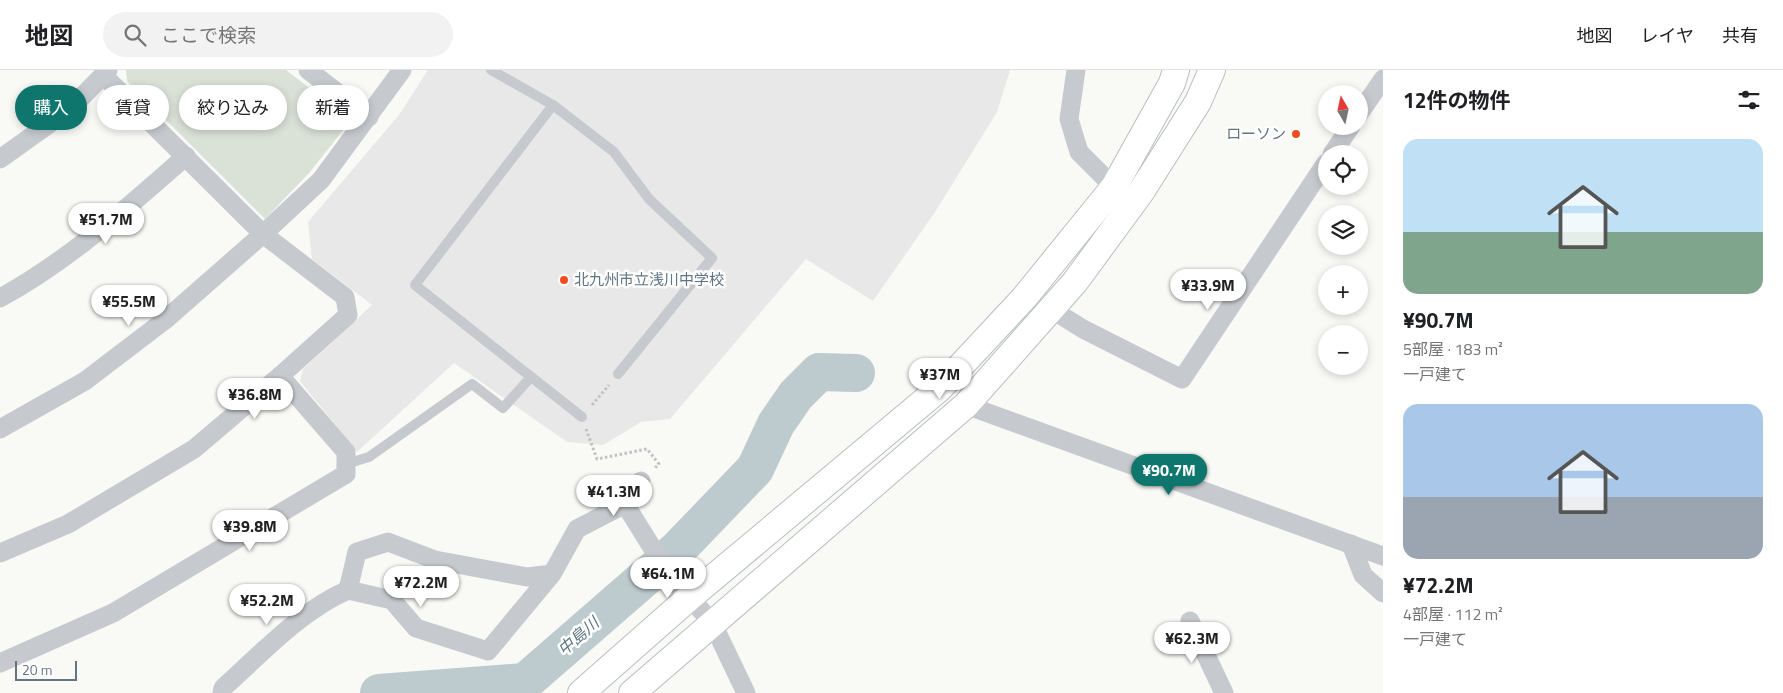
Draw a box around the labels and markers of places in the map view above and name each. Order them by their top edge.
place label: ローソン [1226,122,1286,145]
marker: ローソン [1290,128,1302,140]
pin: ¥51.7M [65,202,147,245]
place label: 北九州市立浅川中学校 [574,268,724,291]
pin: ¥33.9M [1167,268,1249,311]
marker: 北九州市立浅川中学校 [558,274,570,286]
pin: ¥55.5M [88,284,170,327]
pin: ¥37M [910,358,970,400]
pin: ¥36.8M [214,378,296,420]
pin: ¥90.7M [1128,454,1210,496]
pin: ¥41.3M [573,474,655,517]
pin: ¥39.8M [209,510,291,552]
pin: ¥64.1M [627,556,709,599]
pin: ¥72.2M [380,566,462,608]
pin: ¥52.2M [226,584,308,626]
pin: ¥62.3M [1151,622,1233,664]

